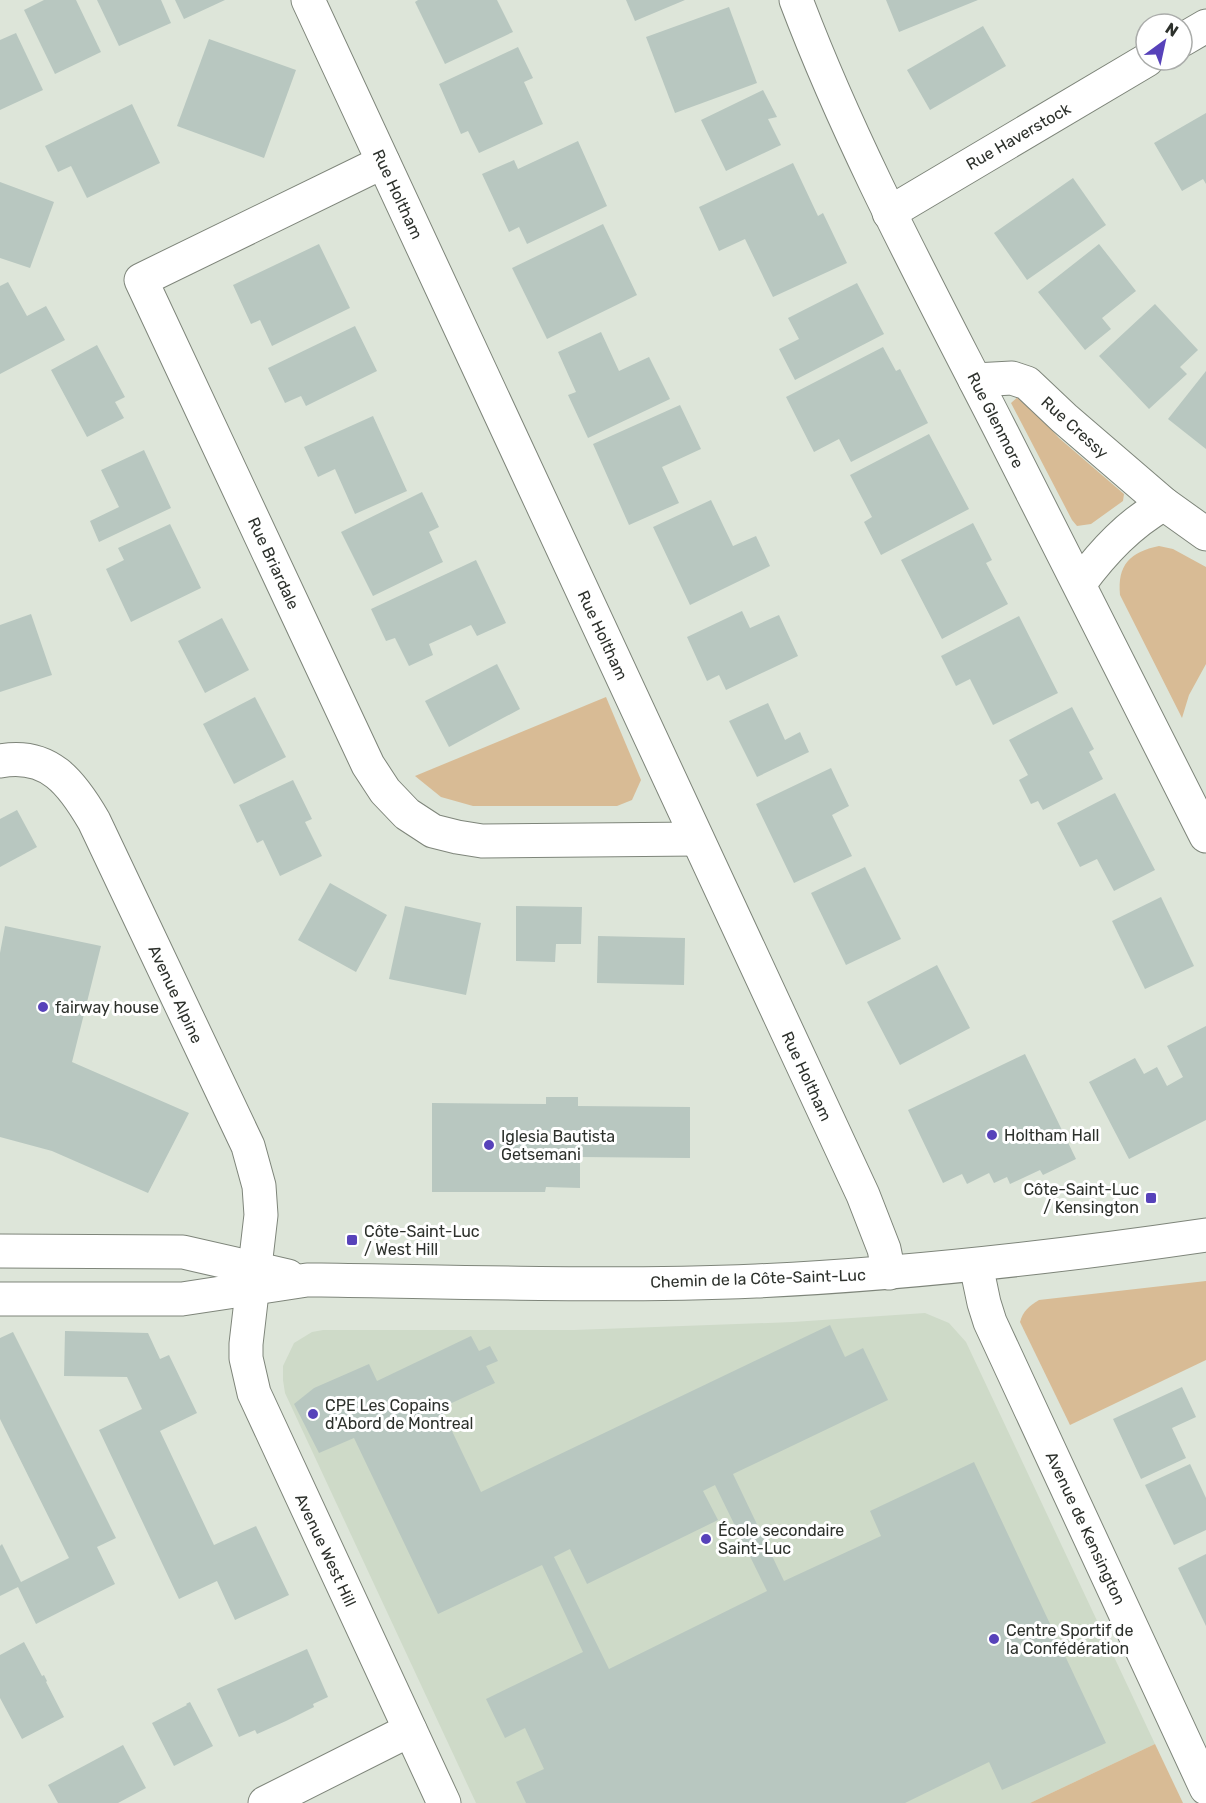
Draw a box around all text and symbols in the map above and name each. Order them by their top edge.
north arrow [1134,12,1194,72]
text: N [1162,19,1182,41]
street label: Rue Haverstock [963,98,1074,174]
street label: Rue Holtham [369,146,427,242]
street label: Rue Glenmore [963,369,1028,471]
street label: Rue Cressy [1037,392,1112,462]
street label: Rue Briardale [244,514,303,612]
street label: Rue Holtham [574,587,632,683]
street label: Avenue Alpine [144,942,207,1046]
place label: fairway house [55,998,159,1017]
marker: fairway house [36,1000,50,1014]
street label: Rue Holtham [778,1028,836,1124]
place label: Holtham Hall [1004,1126,1100,1145]
place label: Iglesia Bautista Getsemani [501,1127,615,1164]
marker: Holtham Hall [985,1128,999,1142]
marker: Iglesia Bautista Getsemani [482,1138,496,1152]
place label: Côte-Saint-Luc / Kensington [1023,1180,1139,1217]
marker: Côte-Saint-Luc / Kensington [1144,1191,1158,1205]
place label: Côte-Saint-Luc / West Hill [364,1222,480,1259]
marker: Côte-Saint-Luc / West Hill [345,1233,359,1247]
street label: Chemin de la Côte-Saint-Luc [650,1265,866,1292]
place label: CPE Les Copains d'Abord de Montreal [325,1396,473,1433]
marker: CPE Les Copains d'Abord de Montreal [306,1407,320,1421]
street label: Avenue de Kensington [1042,1449,1129,1608]
street label: Avenue West Hill [291,1491,360,1610]
place label: École secondaire Saint-Luc [718,1521,844,1558]
marker: École secondaire Saint-Luc [699,1532,713,1546]
place label: Centre Sportif de la Confédération [1006,1621,1133,1658]
marker: Centre Sportif de la Confédération [987,1632,1001,1646]

